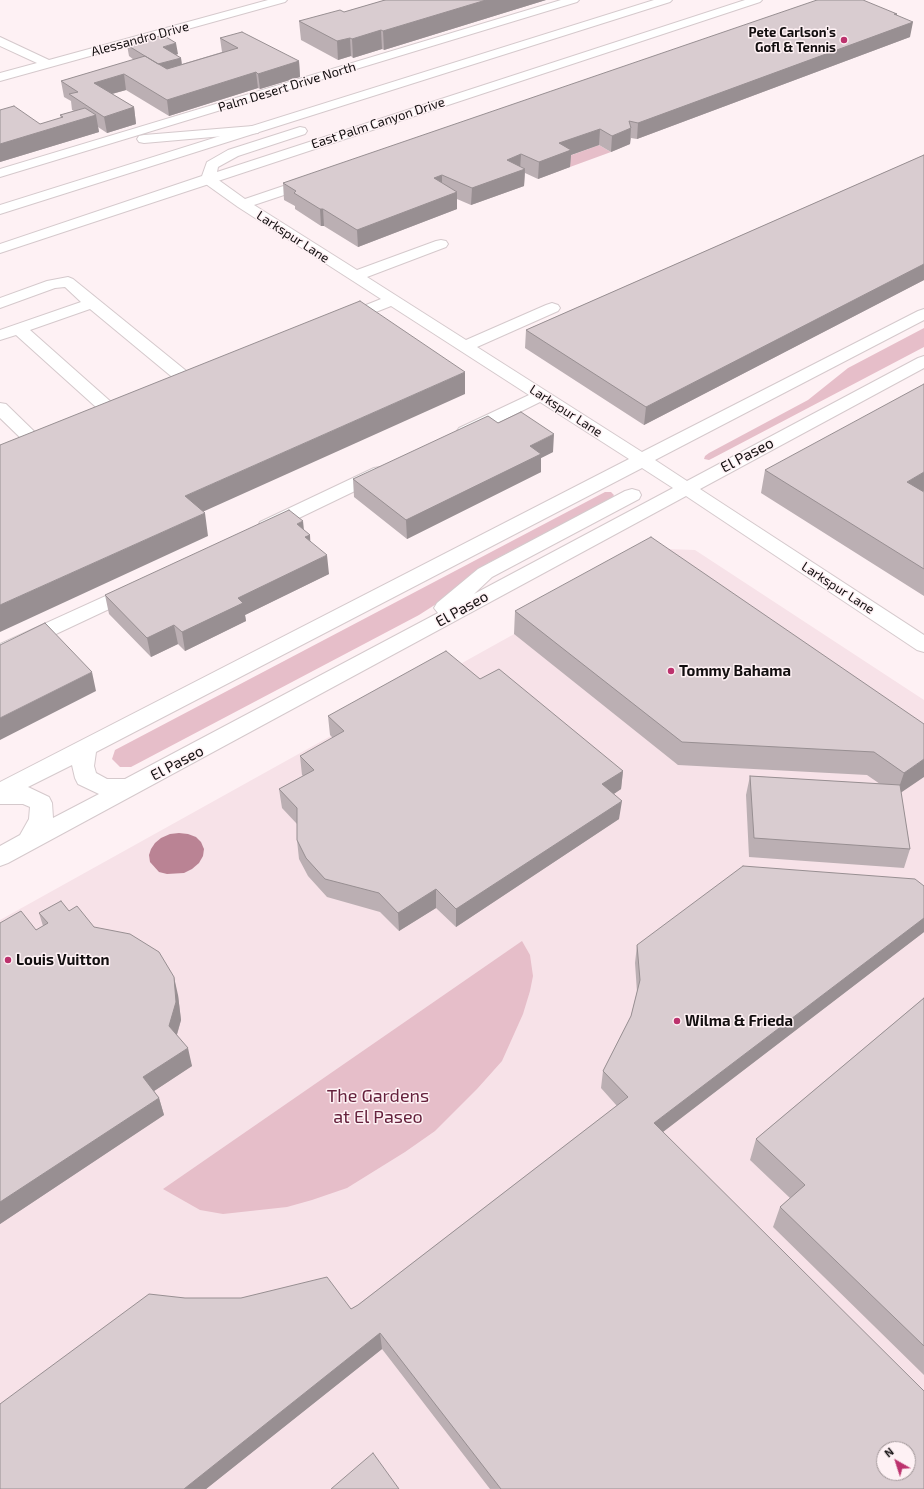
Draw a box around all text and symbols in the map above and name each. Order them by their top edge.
street label: Alessandro Drive [89,18,191,60]
place label: Pete Carlson's Gofl & Tennis [748,25,836,56]
marker: Pete Carlson's Gofl & Tennis [839,35,849,45]
street label: Palm Desert Drive North [216,59,358,115]
street label: East Palm Canyon Drive [309,94,447,152]
street label: Larkspur Lane [254,208,332,266]
street label: Larkspur Lane [527,382,605,440]
street label: El Paseo [717,434,777,476]
street label: Larkspur Lane [799,559,877,617]
street label: El Paseo [433,587,491,631]
place label: Tommy Bahama [679,662,791,680]
marker: Tommy Bahama [666,666,676,676]
street label: El Paseo [147,742,207,784]
place label: Louis Vuitton [16,951,110,969]
marker: Louis Vuitton [3,955,13,965]
place label: Wilma & Frieda [685,1012,793,1030]
marker: Wilma & Frieda [672,1016,682,1026]
park label: The Gardens at El Paseo [327,1085,429,1128]
north arrow [876,1441,916,1481]
text: N [882,1445,896,1460]

